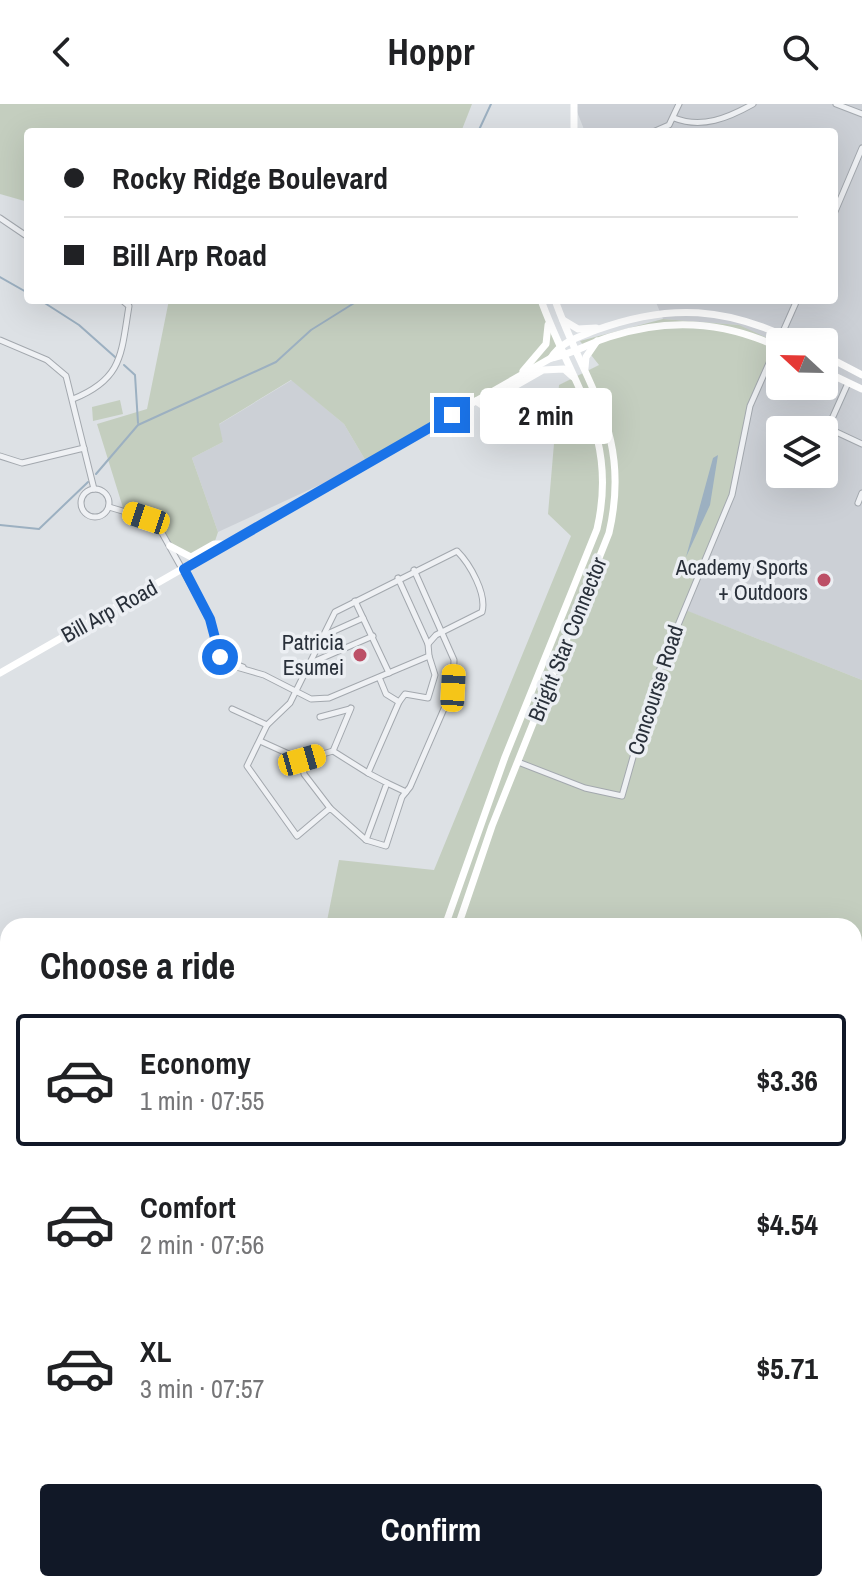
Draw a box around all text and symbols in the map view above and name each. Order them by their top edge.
text: Hoppr [388,28,474,76]
icon: back [40,30,84,74]
icon: search [778,30,822,74]
text: Rocky Ridge Boulevard [112,158,388,198]
text: Bill Arp Road [112,235,267,275]
north arrow [766,328,838,400]
map controls [766,328,838,488]
callout: 2 min [480,387,612,443]
route end [434,397,470,433]
text: 2 min [518,398,574,433]
button: layers [766,416,838,488]
car [119,499,173,537]
street label: Bright Star Connector [520,552,614,726]
place label: Academy Sports + Outdoors [675,552,808,607]
marker: Academy Sports + Outdoors [815,571,833,589]
street label: Bill Arp Road [56,572,162,650]
street label: Concourse Road [620,621,690,759]
place label: Patricia Esumei [282,627,344,682]
route start [202,639,238,675]
marker: Patricia Esumei [351,646,369,664]
car [440,663,466,713]
car [276,742,328,778]
text: Choose a ride [40,942,235,990]
text: Economy [140,1043,251,1083]
icon: car [44,1044,116,1116]
text: $3.36 [756,1060,818,1100]
text: 1 min · 07:55 [140,1083,264,1118]
text: Comfort [140,1187,236,1227]
icon: car [44,1188,116,1260]
text: $4.54 [756,1204,818,1244]
text: 2 min · 07:56 [140,1227,264,1262]
text: XL [140,1331,171,1371]
icon: car [44,1332,116,1404]
text: $5.71 [756,1348,818,1388]
text: 3 min · 07:57 [140,1371,264,1406]
button: Confirm [40,1484,822,1576]

